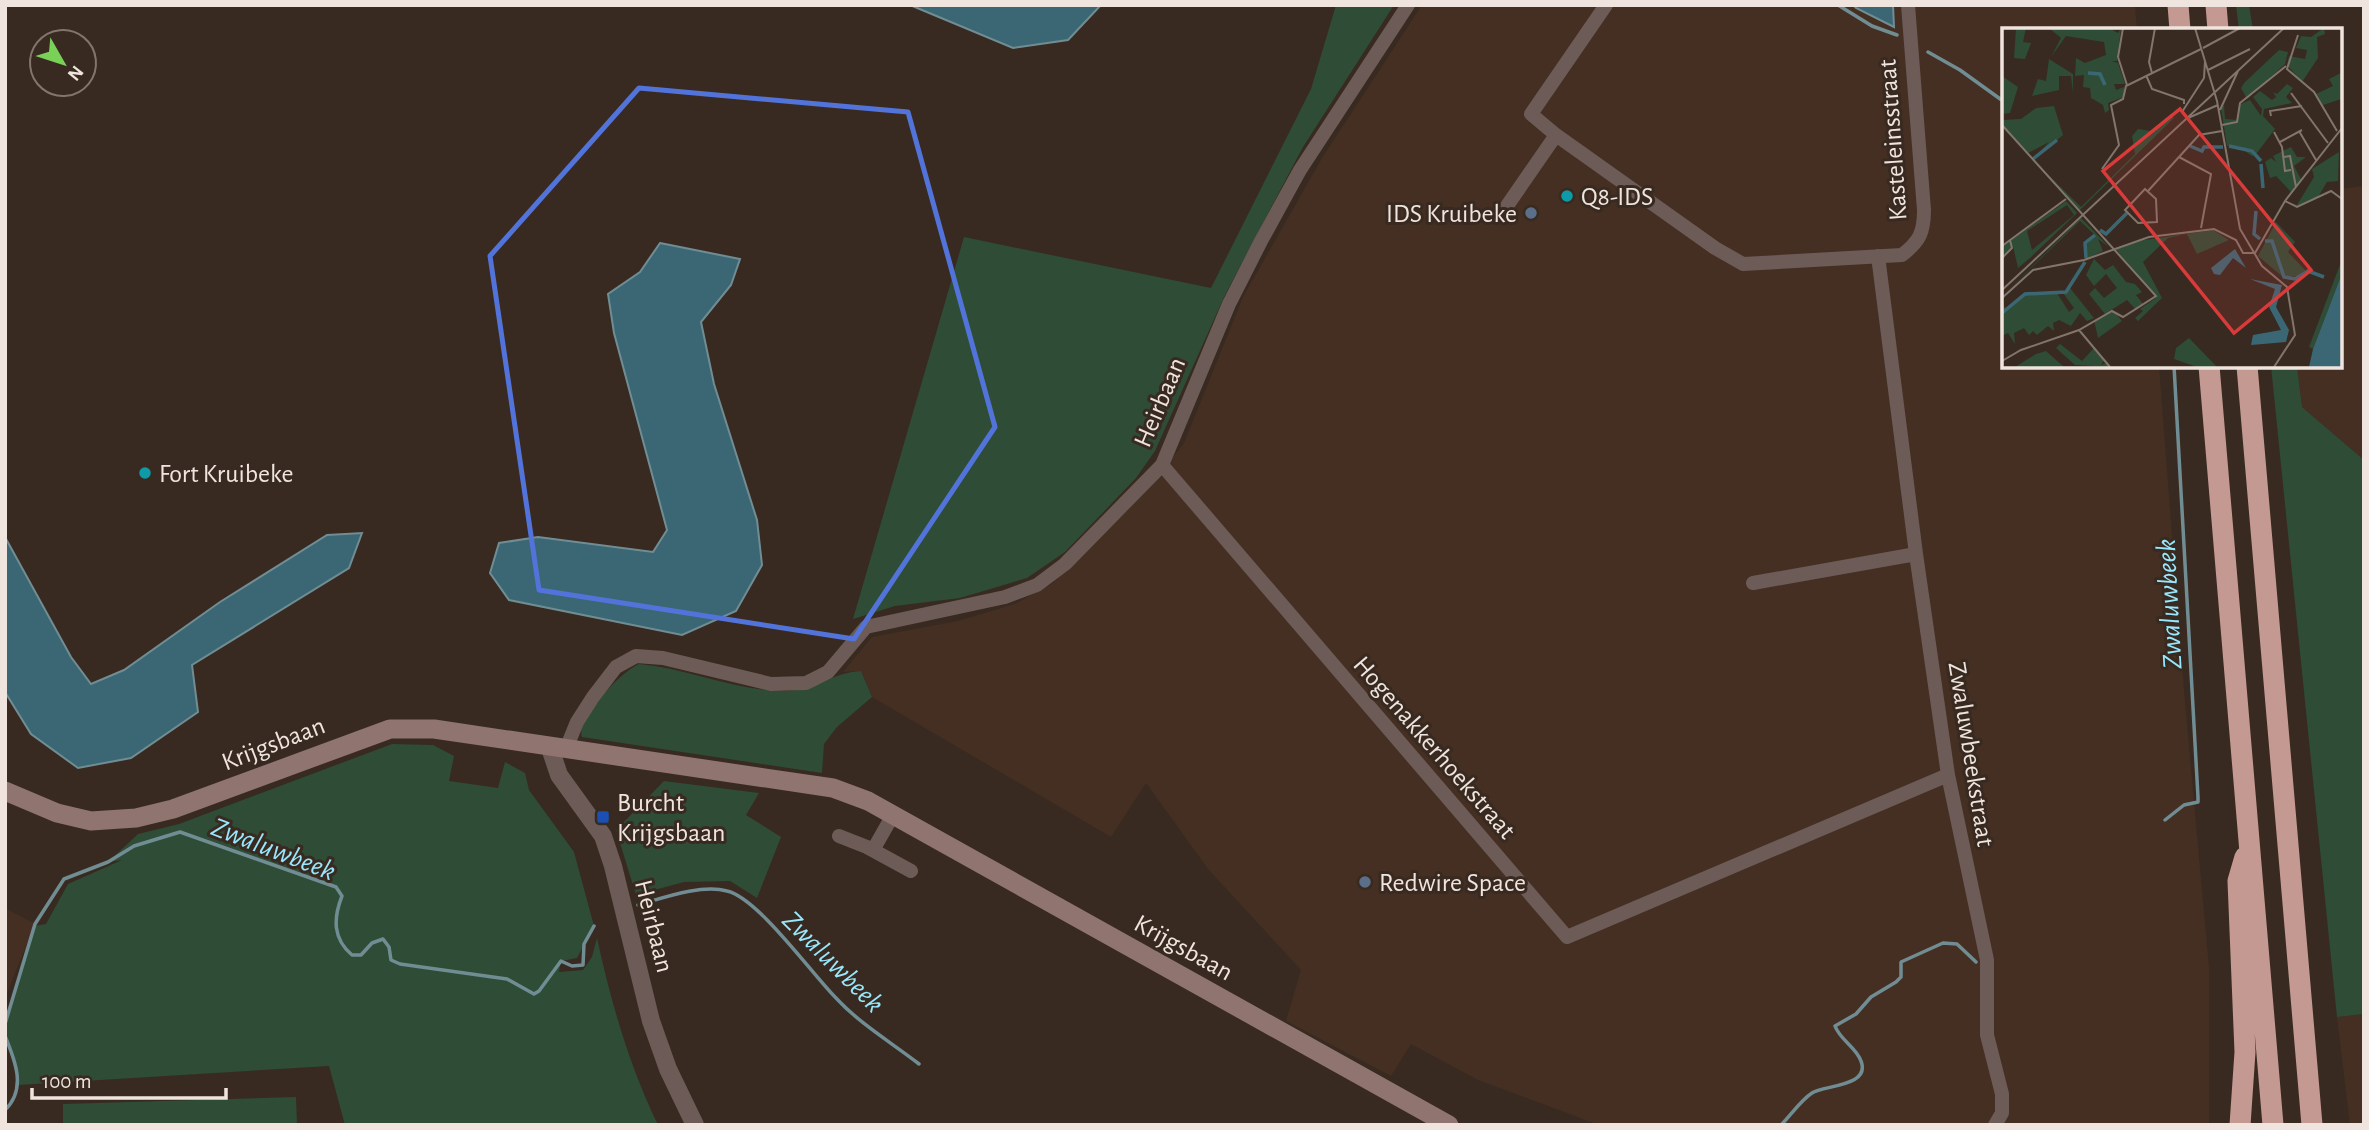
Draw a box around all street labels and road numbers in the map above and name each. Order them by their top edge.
street label: Kasteleinsstraat [1874,58,1912,221]
street label: Heirbaan [1129,354,1190,451]
street label: Hogenakkerhoekstraat [1348,651,1520,844]
street label: Zwaluwbeekstraat [1944,660,1998,848]
street label: Krijgsbaan [218,712,329,775]
street label: Heirbaan [630,877,678,975]
street label: Krijgsbaan [1130,910,1237,986]

